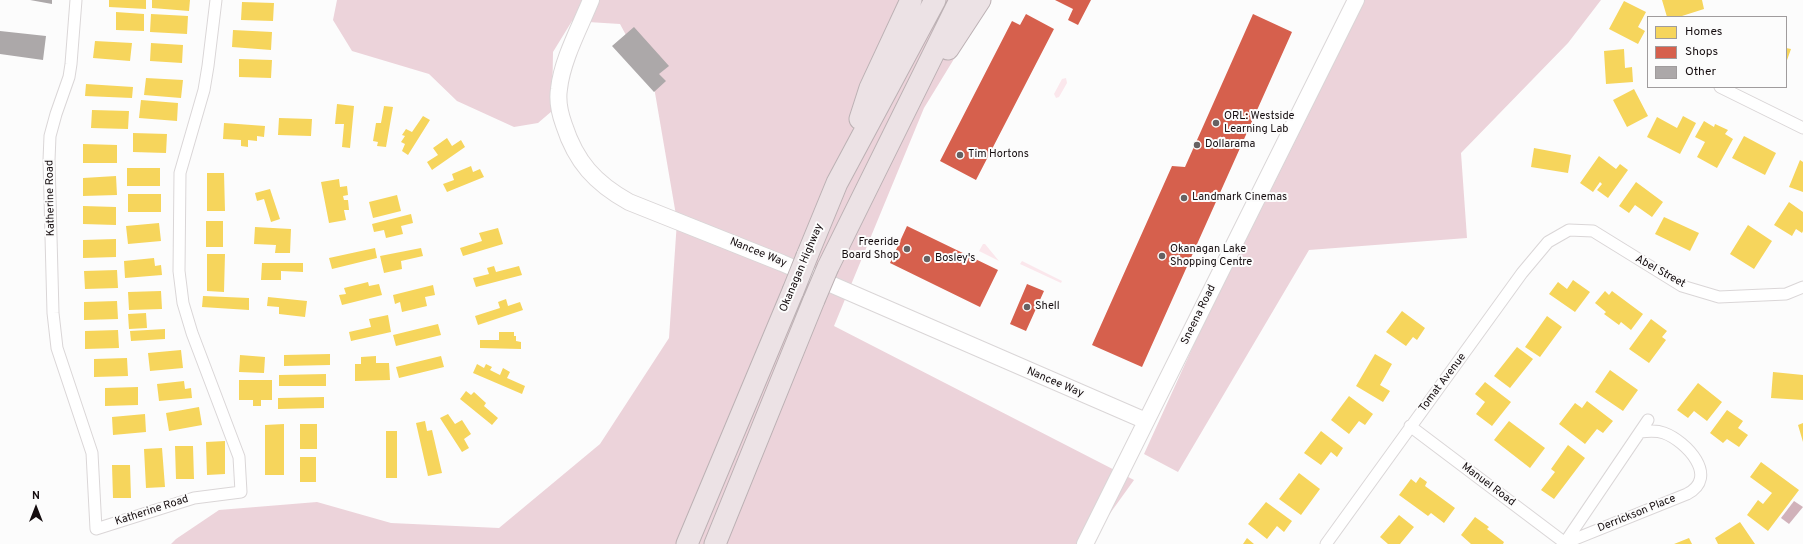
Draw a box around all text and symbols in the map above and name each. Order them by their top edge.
legend [1647,16,1787,88]
text: Homes [1685,24,1722,40]
text: Shops [1685,44,1718,60]
text: Other [1685,64,1716,80]
place label: ORL: Westside Learning Lab [1224,110,1294,136]
marker: ORL: Westside Learning Lab [1211,118,1221,128]
place label: Dollarama [1205,138,1255,152]
marker: Dollarama [1192,140,1202,150]
place label: Tim Hortons [968,148,1029,162]
marker: Tim Hortons [955,150,965,160]
street label: Katherine Road [44,160,58,236]
place label: Landmark Cinemas [1192,191,1287,205]
marker: Landmark Cinemas [1179,193,1189,203]
street label: Okanagan Highway [777,222,827,314]
street label: Nancee Way [727,236,789,270]
place label: Freeride Board Shop [841,236,899,262]
place label: Okanagan Lake Shopping Centre [1170,243,1252,269]
marker: Freeride Board Shop [902,244,912,254]
marker: Okanagan Lake Shopping Centre [1157,251,1167,261]
place label: Bosley's [935,252,975,266]
street label: Abel Street [1633,253,1687,291]
marker: Bosley's [922,254,932,264]
street label: Sneena Road [1179,283,1219,347]
place label: Shell [1035,300,1060,314]
marker: Shell [1022,302,1032,312]
street label: Tomat Avenue [1417,351,1469,415]
street label: Nancee Way [1025,365,1085,401]
street label: Manuel Road [1459,461,1517,509]
north arrow [16,488,56,528]
text: N [32,489,40,503]
street label: Derrickson Place [1596,492,1678,536]
street label: Katherine Road [114,493,190,529]

